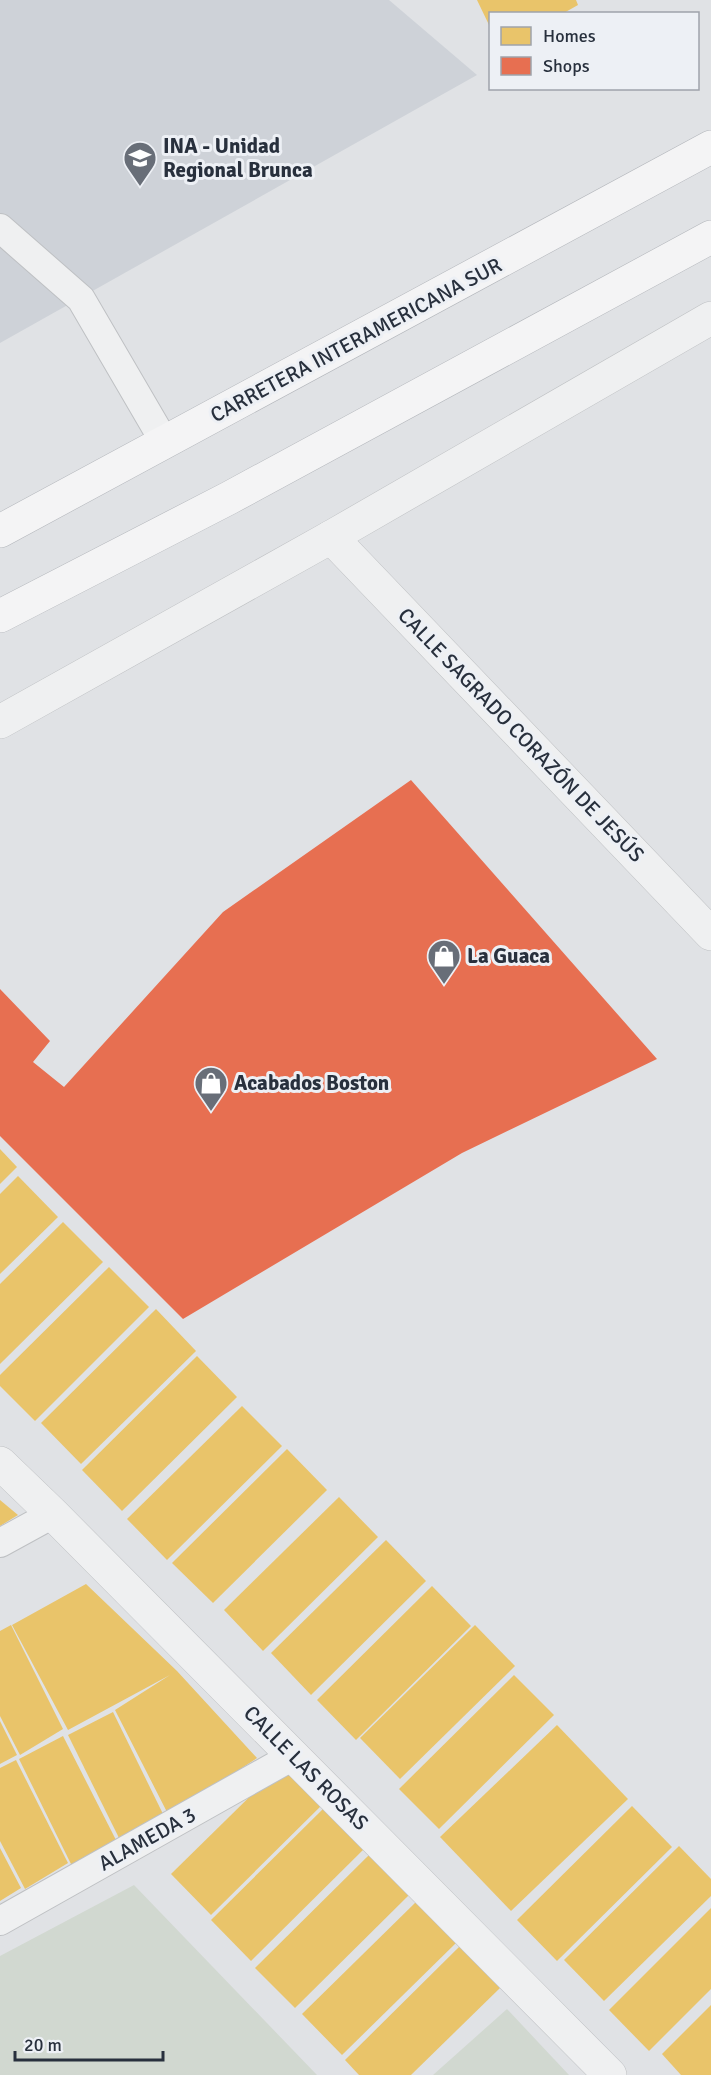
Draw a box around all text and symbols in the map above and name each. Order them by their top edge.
legend [489,12,699,90]
text: Homes [543,25,596,47]
text: Shops [543,55,590,77]
place label: INA - Unidad Regional Brunca [163,133,313,183]
school or university icon: INA - Unidad Regional Brunca [122,140,158,187]
street label: CARRETERA INTERAMERICANA SUR [206,252,506,428]
street label: CALLE SAGRADO CORAZÓN DE JESÚS [392,602,650,868]
shop icon: La Guaca [426,938,462,985]
place label: La Guaca [467,943,550,969]
shop icon: Acabados Boston [193,1065,229,1112]
place label: Acabados Boston [234,1070,389,1096]
street label: CALLE LAS ROSAS [238,1700,374,1836]
street label: ALAMEDA 3 [94,1802,200,1876]
scale bar [15,2024,164,2062]
text: 20 m [24,2034,62,2056]

